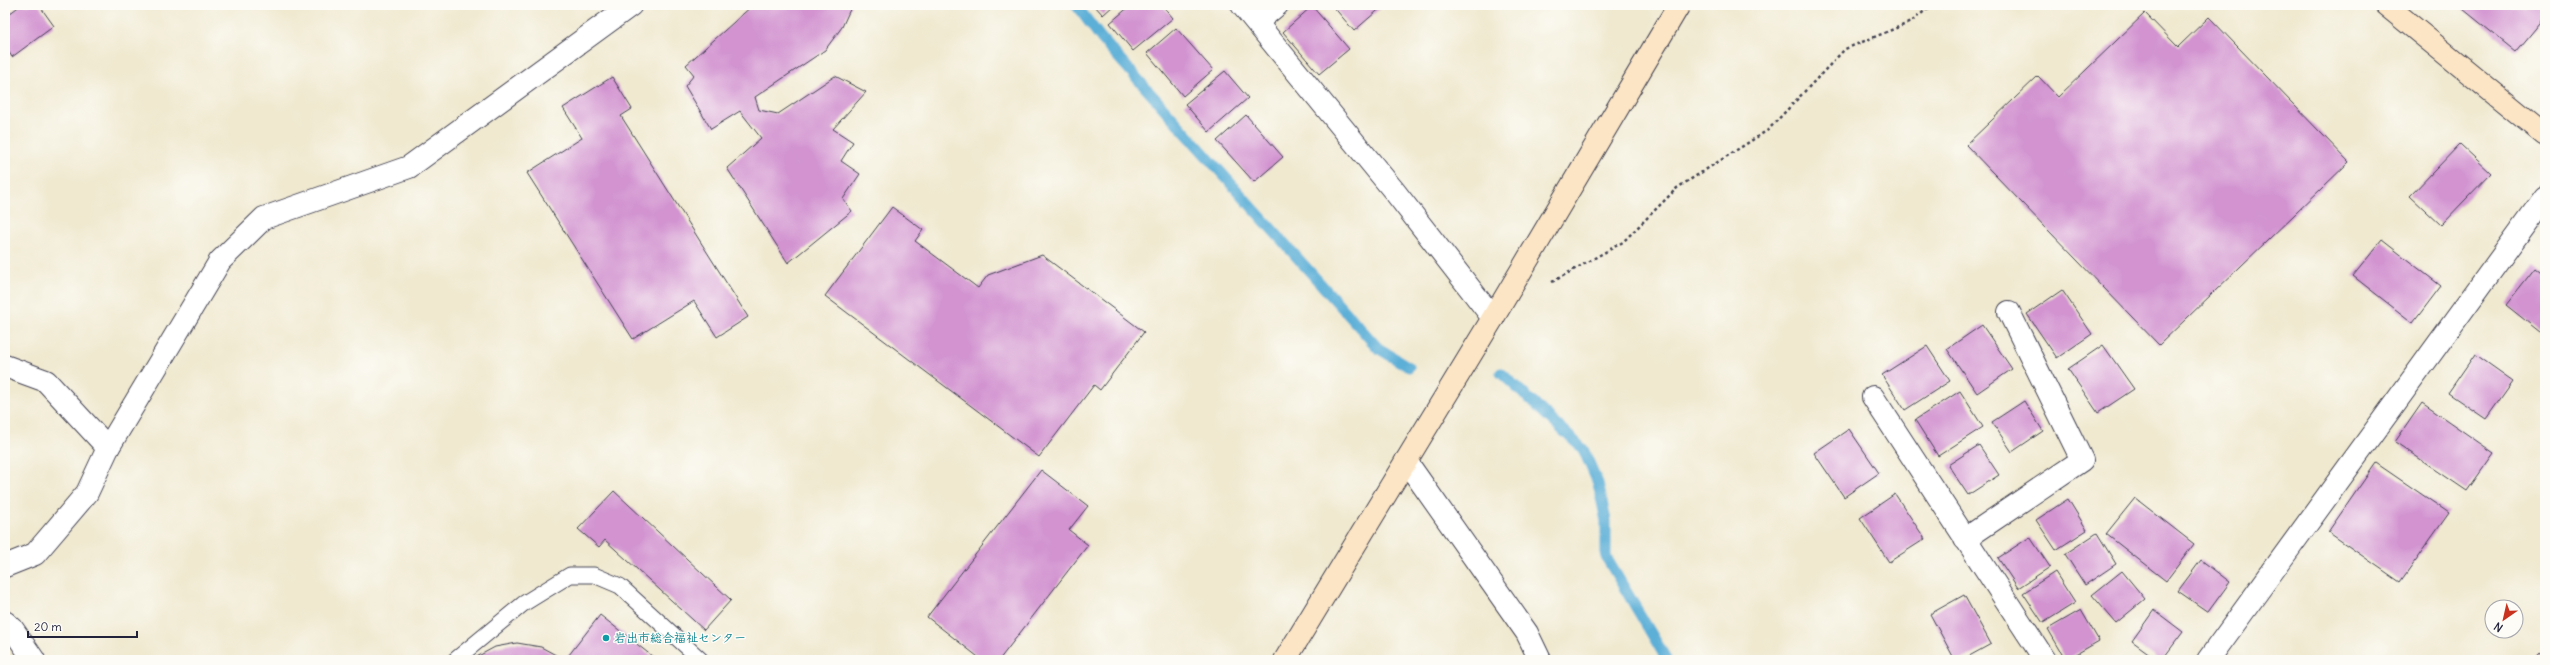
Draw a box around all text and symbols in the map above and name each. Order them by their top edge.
north arrow [2484,599,2524,639]
scale bar [28,613,137,639]
text: 20 m [34,619,62,634]
text: N [2491,619,2505,635]
place label: 岩出市総合福祉センター [614,630,746,645]
marker: 岩出市総合福祉センター [601,633,611,643]

